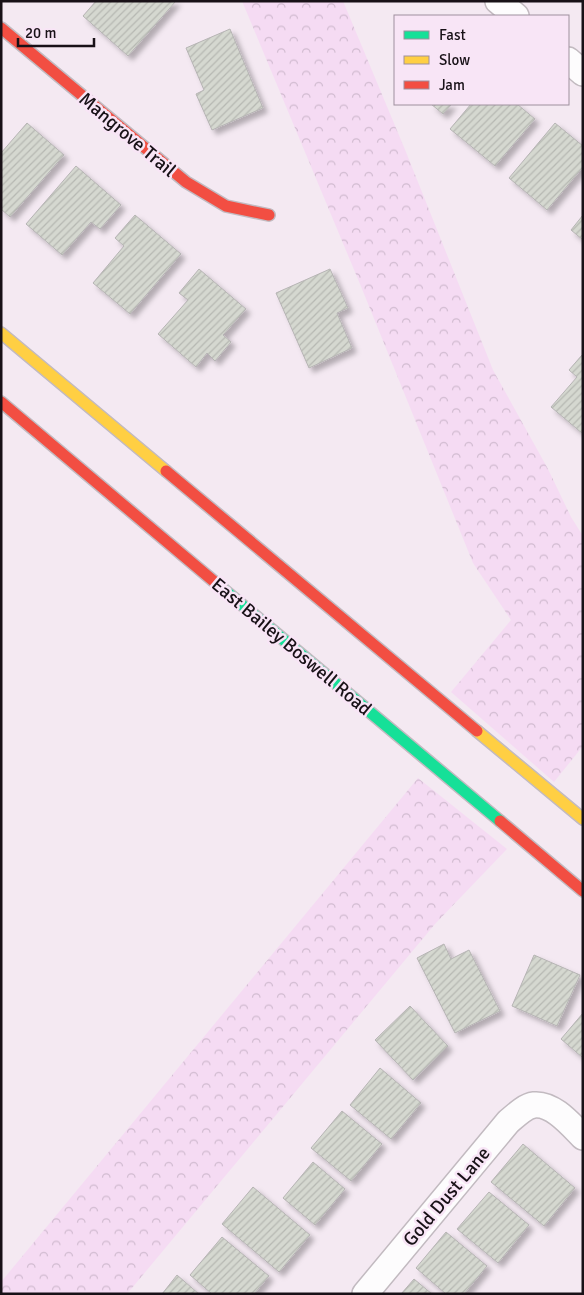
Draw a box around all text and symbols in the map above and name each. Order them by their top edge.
scale bar [18,15,94,47]
legend [394,15,569,105]
text: 20 m [25,24,56,42]
text: Fast [439,26,466,44]
text: Slow [439,51,470,69]
text: Jam [439,76,465,94]
street label: Mangrove Trail [74,87,181,182]
street label: East Bailey Boswell Road [206,573,376,721]
street label: Gold Dust Lane [398,1142,495,1251]

